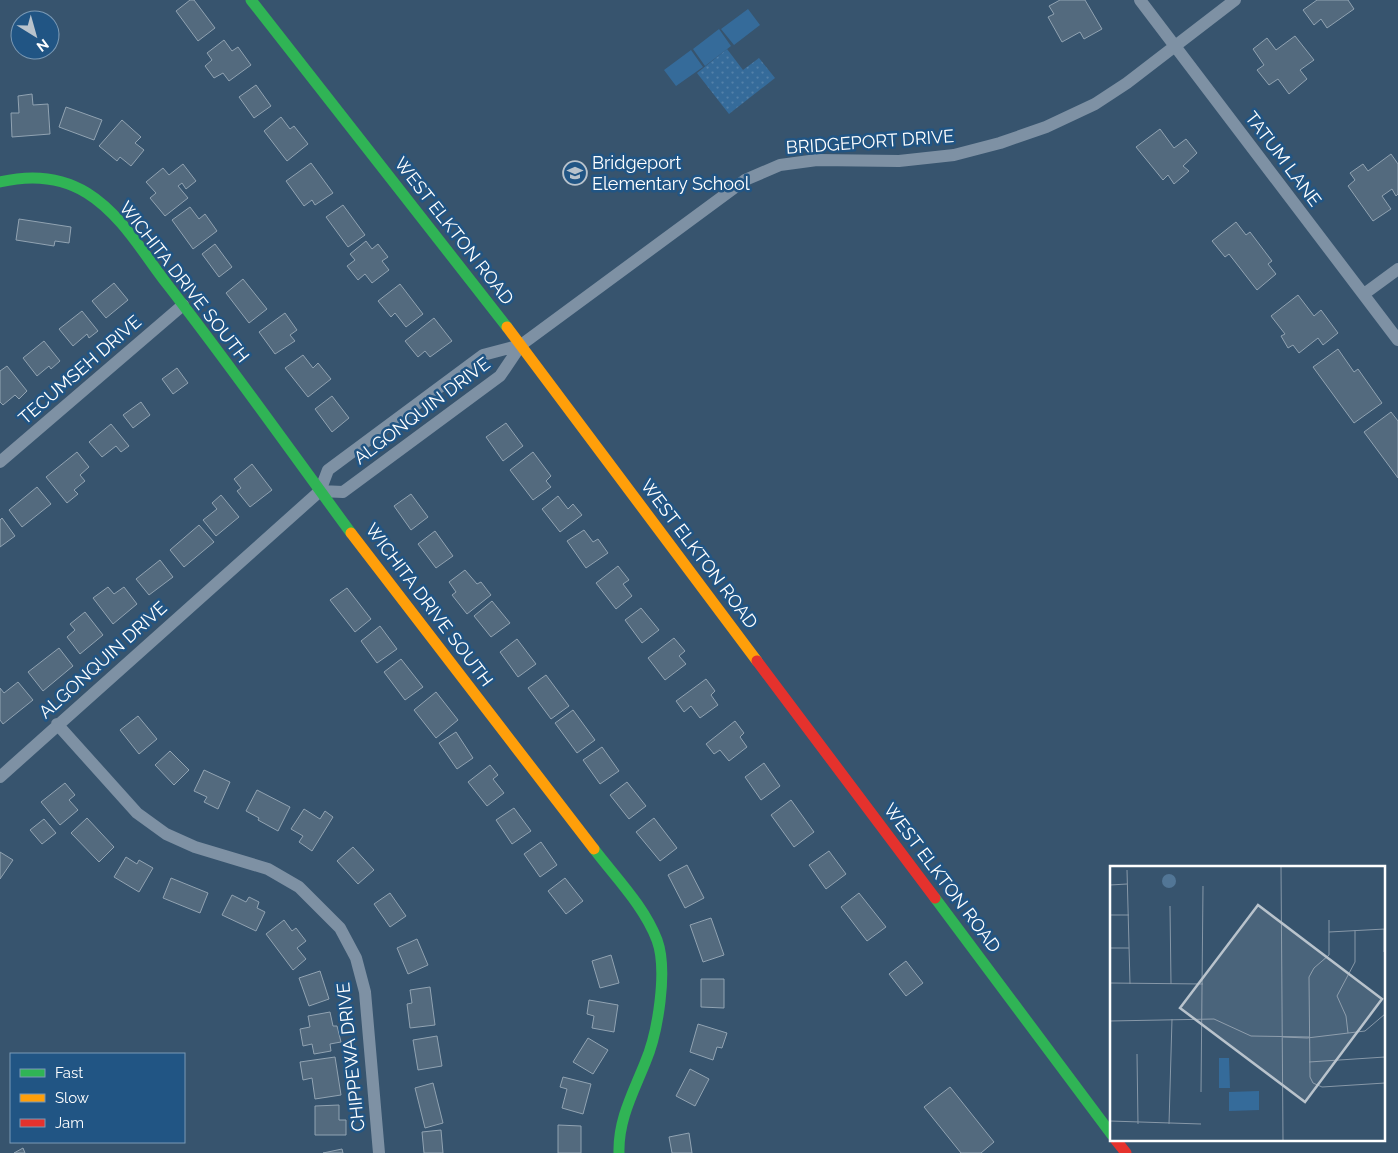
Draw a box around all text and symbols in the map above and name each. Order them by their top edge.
north arrow [10,10,60,60]
text: N [34,36,52,55]
street label: TATUM LANE [1241,107,1326,210]
street label: BRIDGEPORT DRIVE [785,125,955,158]
place label: Bridgeport Elementary School [592,152,750,194]
street label: WEST ELKTON ROAD [390,153,518,309]
school or university icon: Bridgeport Elementary School [562,160,588,186]
street label: WICHITA DRIVE SOUTH [115,197,254,366]
street label: TECUMSEH DRIVE [14,311,145,429]
street label: ALGONQUIN DRIVE [350,353,494,469]
street label: WEST ELKTON ROAD [637,475,762,632]
street label: WICHITA DRIVE SOUTH [361,519,498,690]
street label: ALGONQUIN DRIVE [34,597,171,723]
street label: WEST ELKTON ROAD [880,799,1005,956]
inset map [1110,866,1386,1140]
street label: CHIPPEWA DRIVE [332,981,369,1133]
legend [10,1053,185,1143]
text: Fast [55,1064,83,1082]
text: Slow [55,1089,89,1107]
text: Jam [55,1114,84,1132]

